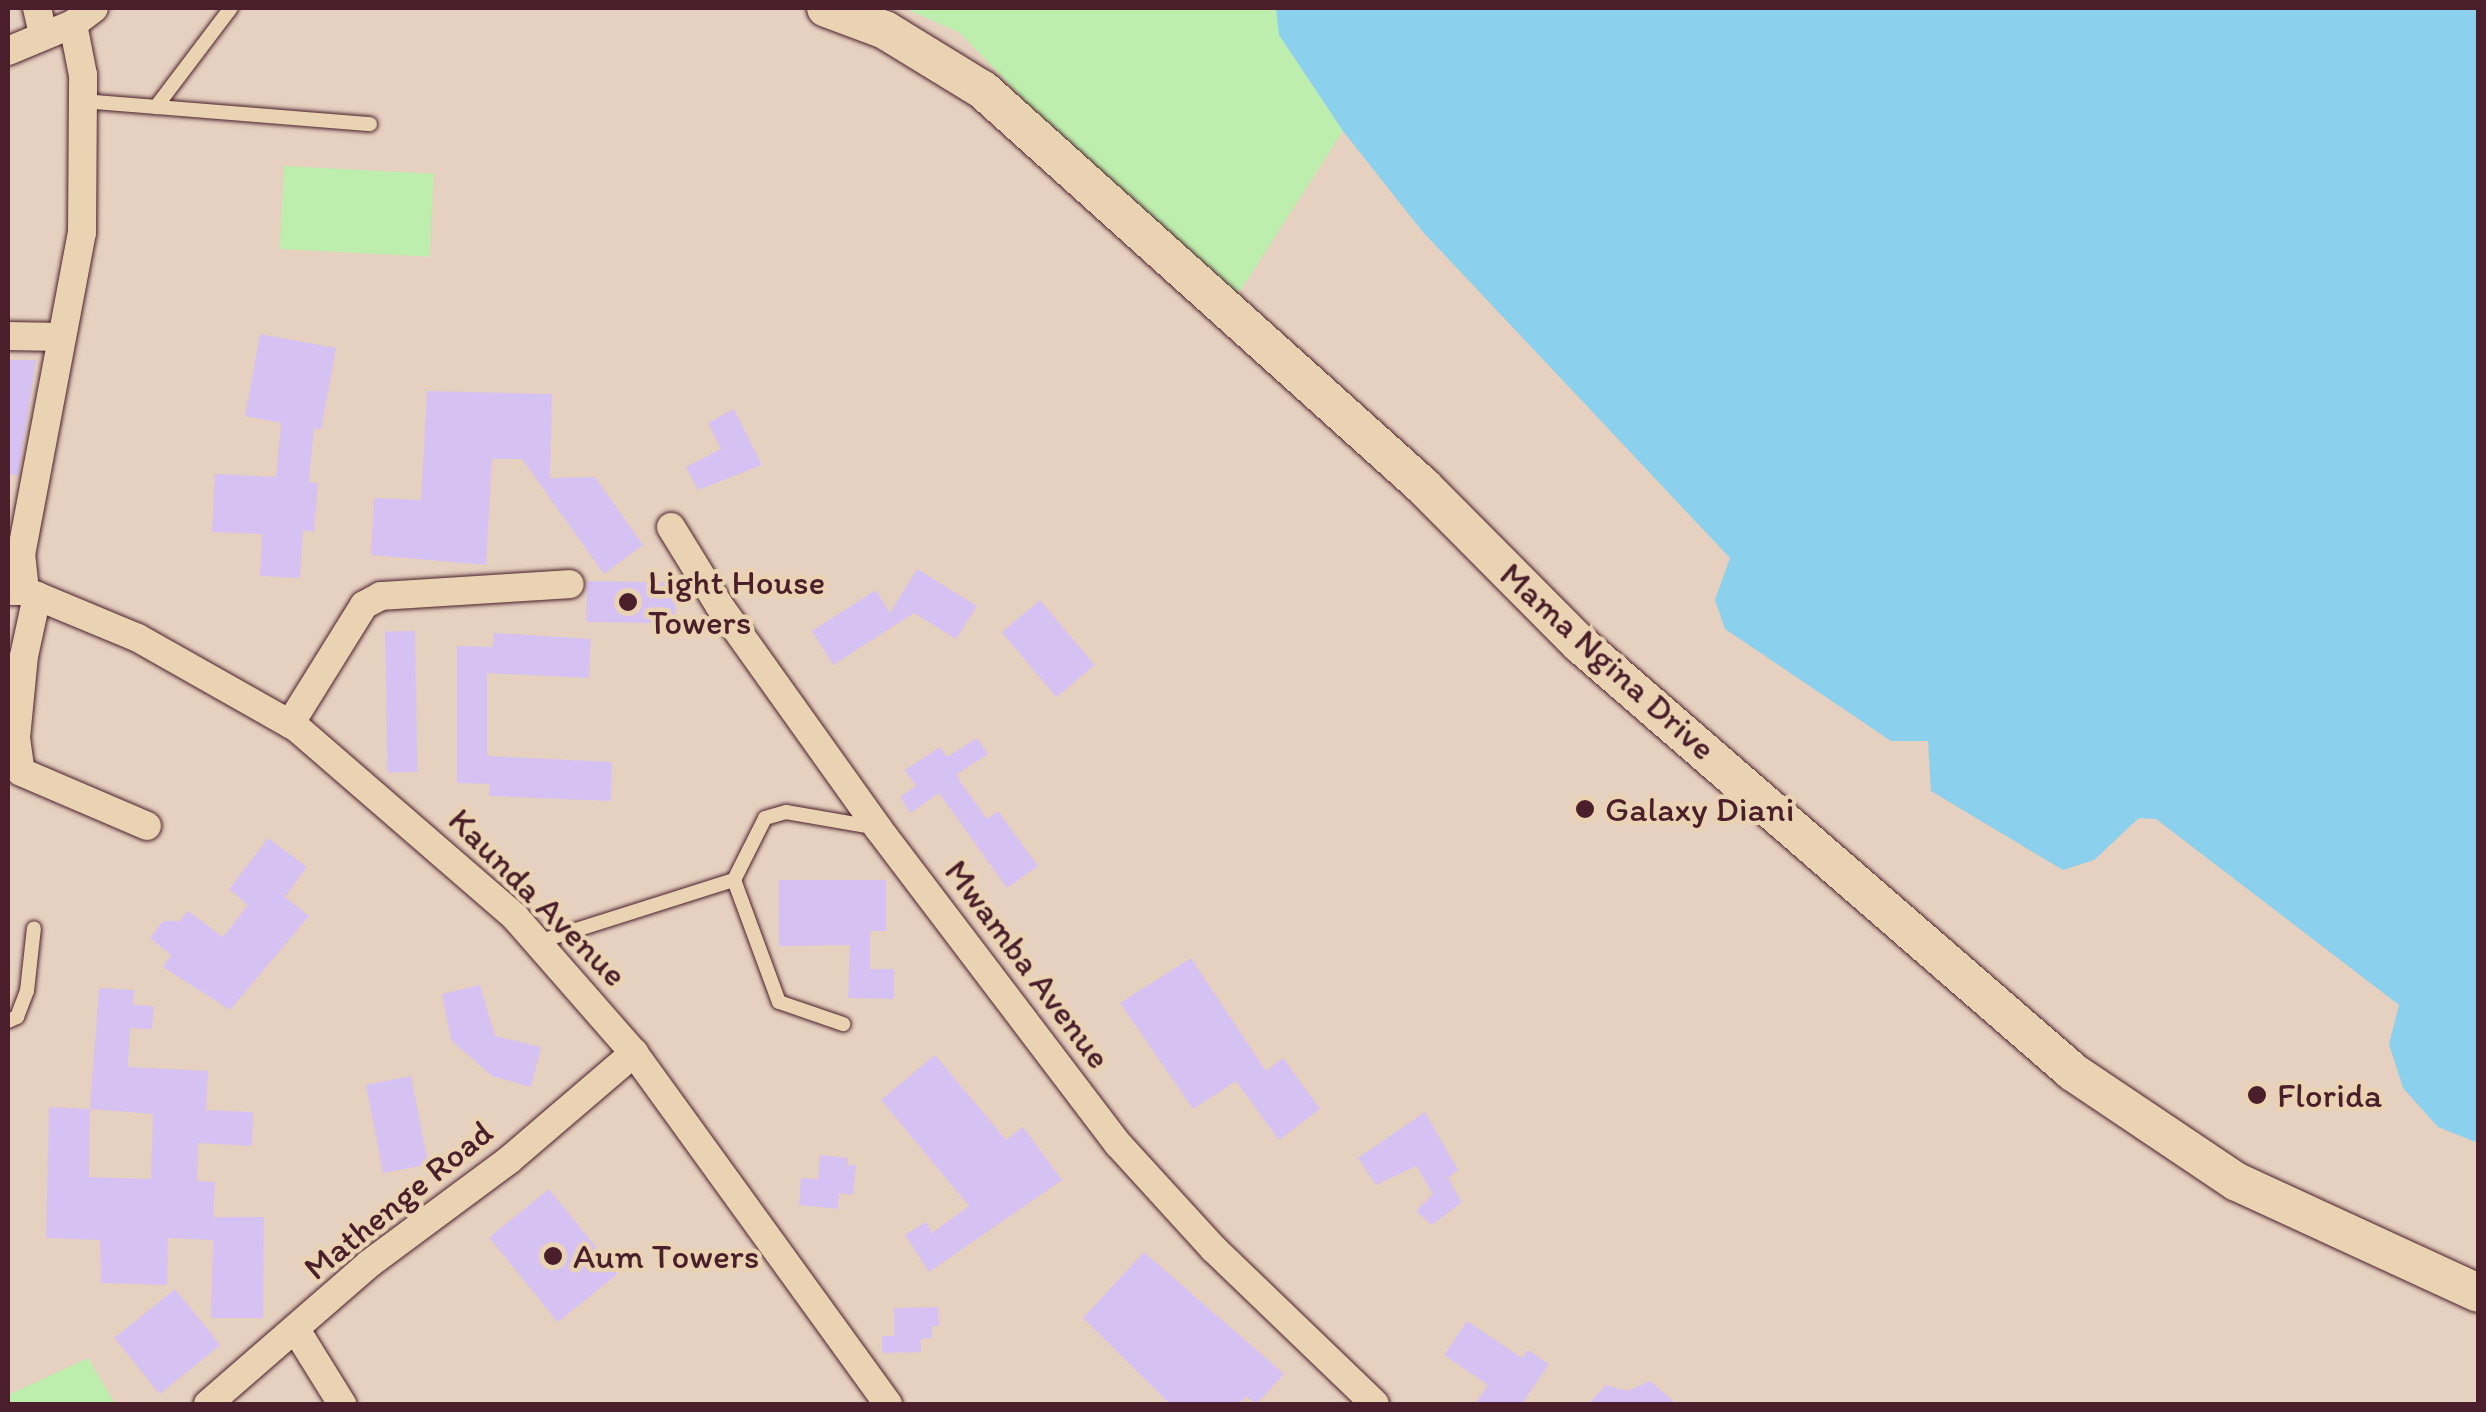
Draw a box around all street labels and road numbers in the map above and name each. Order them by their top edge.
street label: Mama Ngina Drive [1492,554,1724,768]
street label: Kaunda Avenue [441,800,635,994]
street label: Mwamba Avenue [936,851,1120,1077]
street label: Mathenge Road [295,1111,501,1289]

